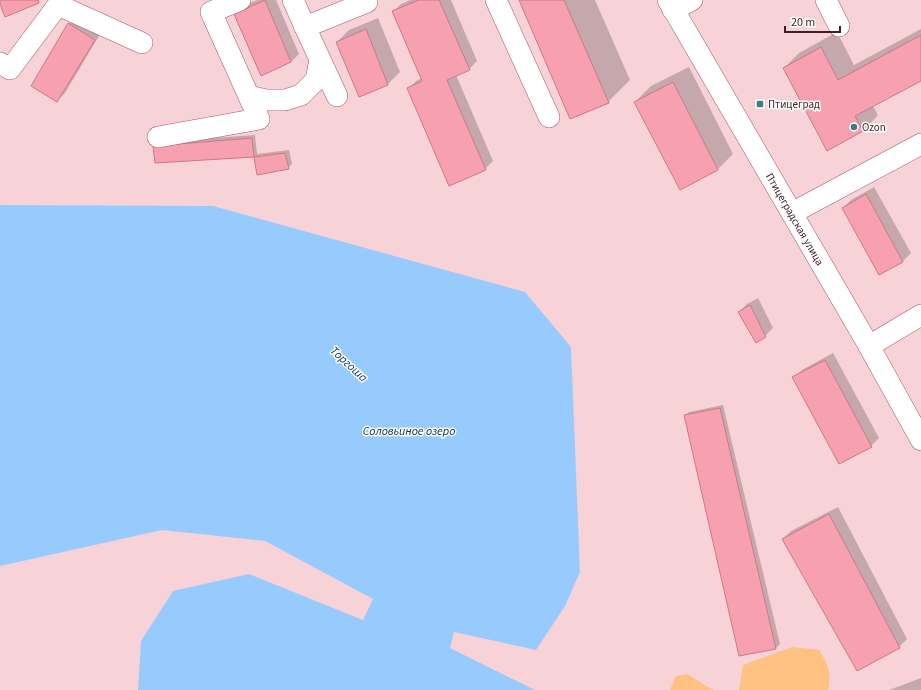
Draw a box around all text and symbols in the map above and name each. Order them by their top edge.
scale bar [785,8,840,34]
text: 20 m [791,14,815,31]
place label: Птицеград [768,97,820,112]
marker: Птицеград [755,99,765,109]
place label: Ozon [862,120,886,135]
marker: Ozon [849,122,859,132]
street label: Птицеградская улица [762,170,827,268]
water label: Торгоша [326,343,372,386]
water label: Соловьиное озеро [363,423,455,440]

